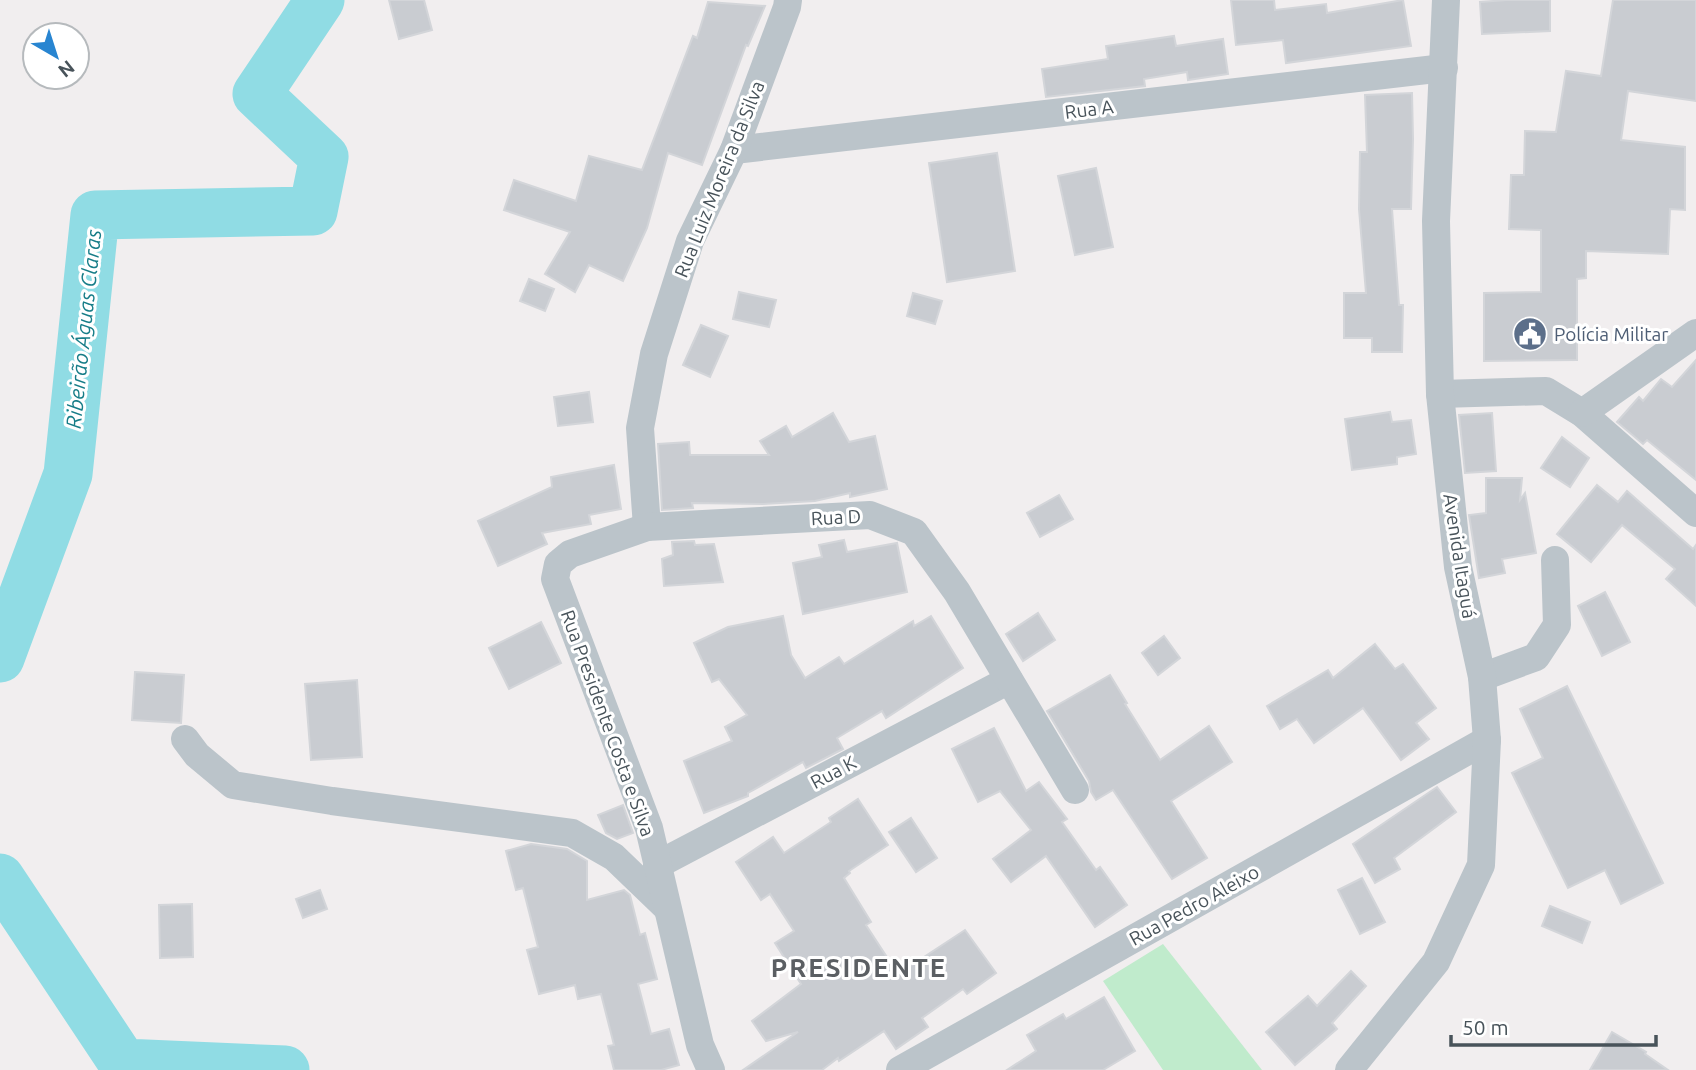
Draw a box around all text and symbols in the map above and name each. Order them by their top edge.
north arrow [21,21,91,91]
text: N [54,56,79,82]
street label: Rua Luiz Moreira da Silva [669,78,769,280]
street label: Rua A [1063,95,1115,123]
water label: Ribeirão Águas Claras [61,228,105,430]
public building icon: Polícia Militar [1511,315,1549,353]
place label: Polícia Militar [1554,323,1669,345]
street label: Avenida Itaguá [1439,492,1481,620]
street label: Rua D [810,505,862,529]
street label: Rua Presidente Costa e Silva [557,607,659,839]
street label: Rua K [806,751,860,793]
street label: Rua Pedro Aleixo [1125,860,1263,950]
district label: PRESIDENTE [771,953,947,982]
scale bar [1451,1004,1656,1048]
text: 50 m [1462,1015,1509,1039]

